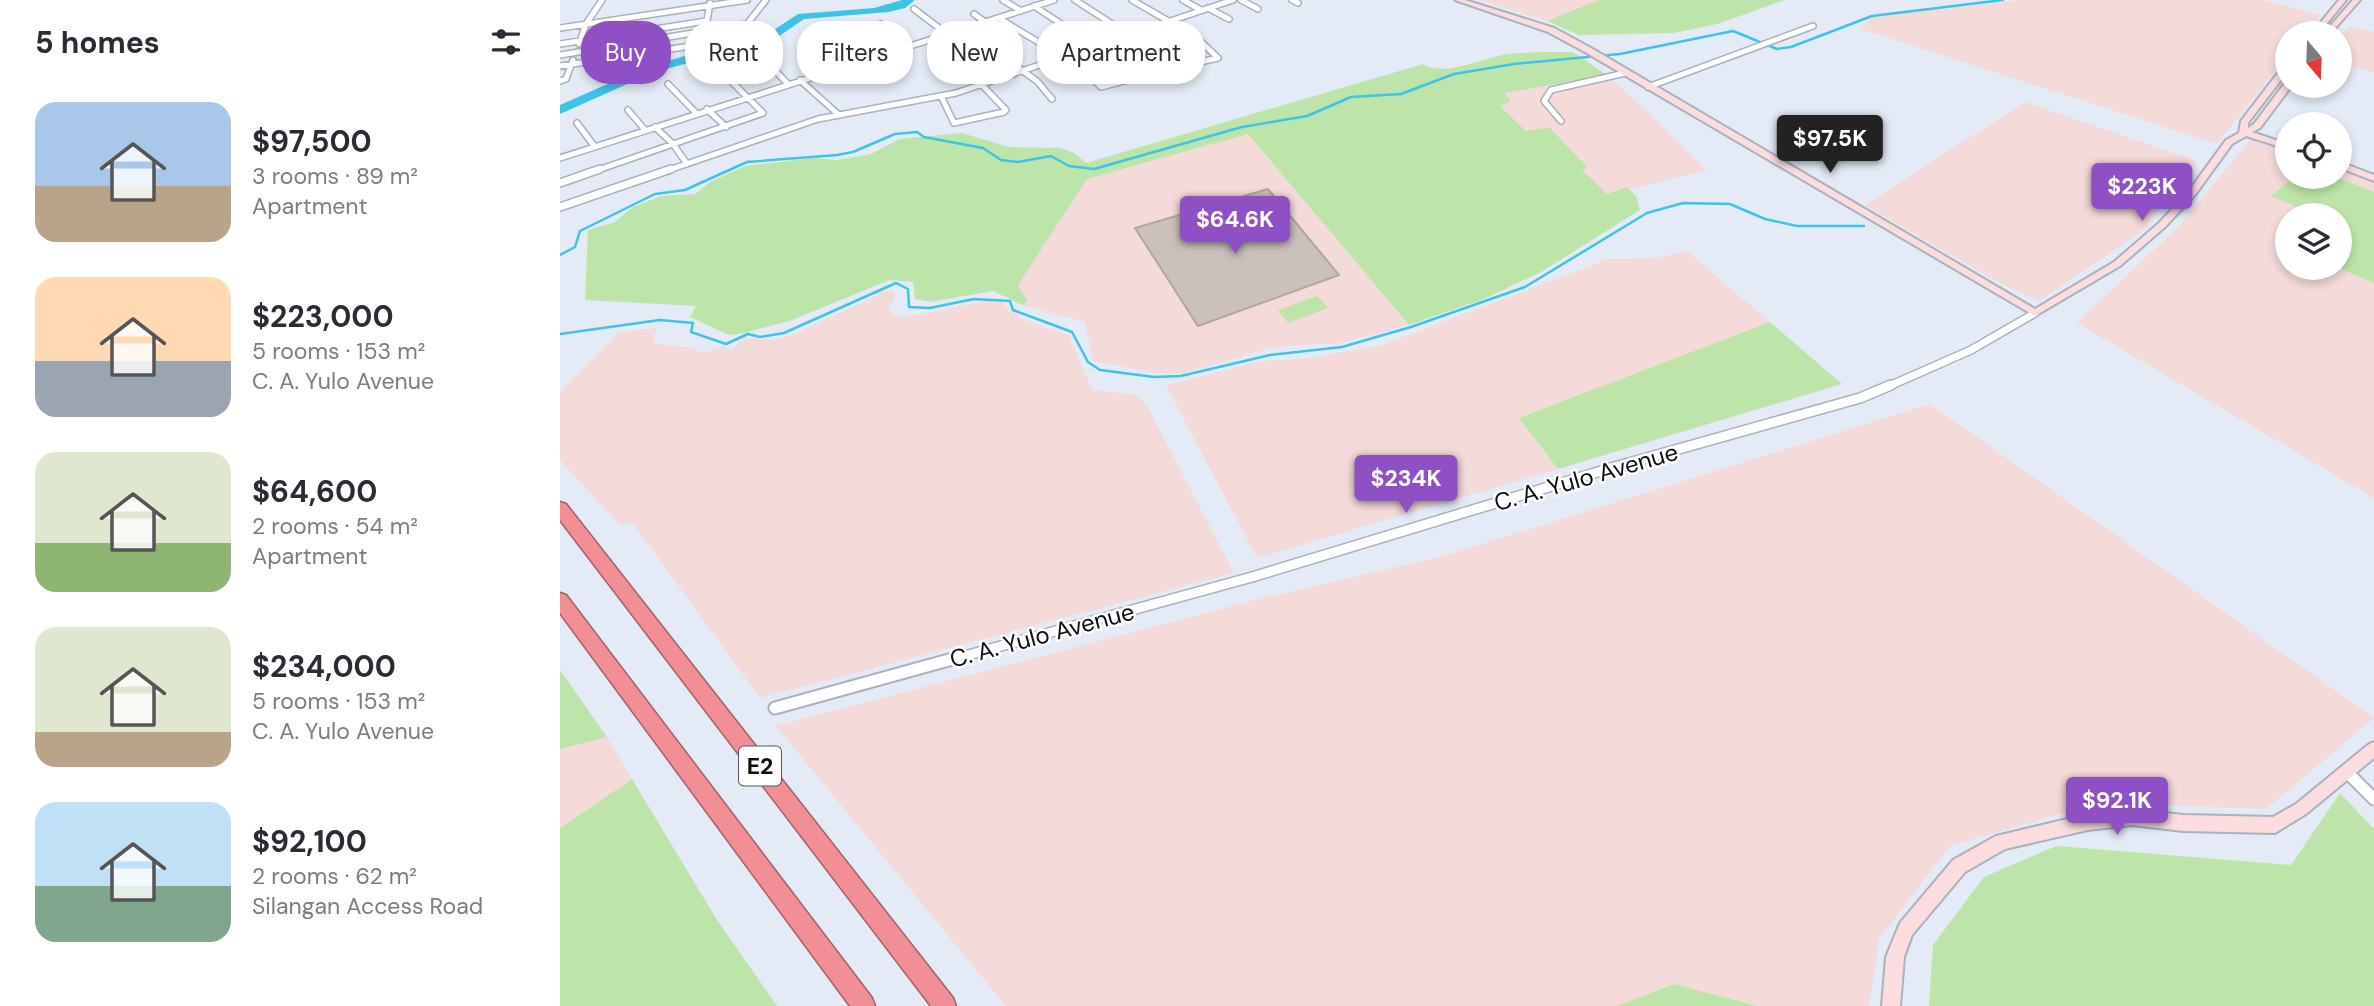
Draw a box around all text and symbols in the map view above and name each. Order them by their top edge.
chip: Buy [581,21,671,84]
chip: Rent [685,21,783,84]
chip: Filters [797,21,913,84]
chip: New [927,21,1023,84]
chip: Apartment [1037,21,1205,84]
north arrow [2275,21,2352,98]
map controls [2275,21,2352,280]
text: 5 homes [35,23,160,62]
icon: filters [487,23,525,61]
button: locate [2275,112,2352,189]
pin: $97.5K [1773,116,1887,175]
text: $97,500 [252,122,372,161]
text: $97.5K [1793,123,1867,153]
icon: home [91,130,175,214]
text: 3 rooms · 89 m² [252,161,418,191]
pin: $223K [2093,164,2191,223]
text: $223K [2107,171,2177,201]
text: Apartment [252,191,367,221]
pin: $64.6K [1178,196,1292,256]
button: layers [2275,203,2352,280]
text: $64.6K [1196,204,1274,234]
text: $223,000 [252,297,394,336]
icon: home [91,305,175,389]
text: 5 rooms · 153 m² [252,336,425,366]
text: C. A. Yulo Avenue [252,366,434,396]
street label: C. A. Yulo Avenue [1490,436,1682,518]
pin: $234K [1357,456,1455,515]
text: $234K [1370,463,1442,493]
text: $64,600 [252,472,377,511]
icon: home [91,480,175,564]
text: 2 rooms · 54 m² [252,511,418,541]
text: Apartment [252,541,367,571]
street label: C. A. Yulo Avenue [946,595,1138,675]
text: $234,000 [252,647,396,686]
icon: home [91,655,175,739]
text: 5 rooms · 153 m² [252,686,425,716]
text: C. A. Yulo Avenue [252,716,434,746]
road number: E2 [739,746,781,786]
pin: $92.1K [2060,778,2174,837]
text: $92.1K [2082,785,2152,815]
text: $92,100 [252,822,367,861]
icon: home [91,830,175,914]
text: 2 rooms · 62 m² [252,861,417,891]
text: Silangan Access Road [252,891,483,921]

